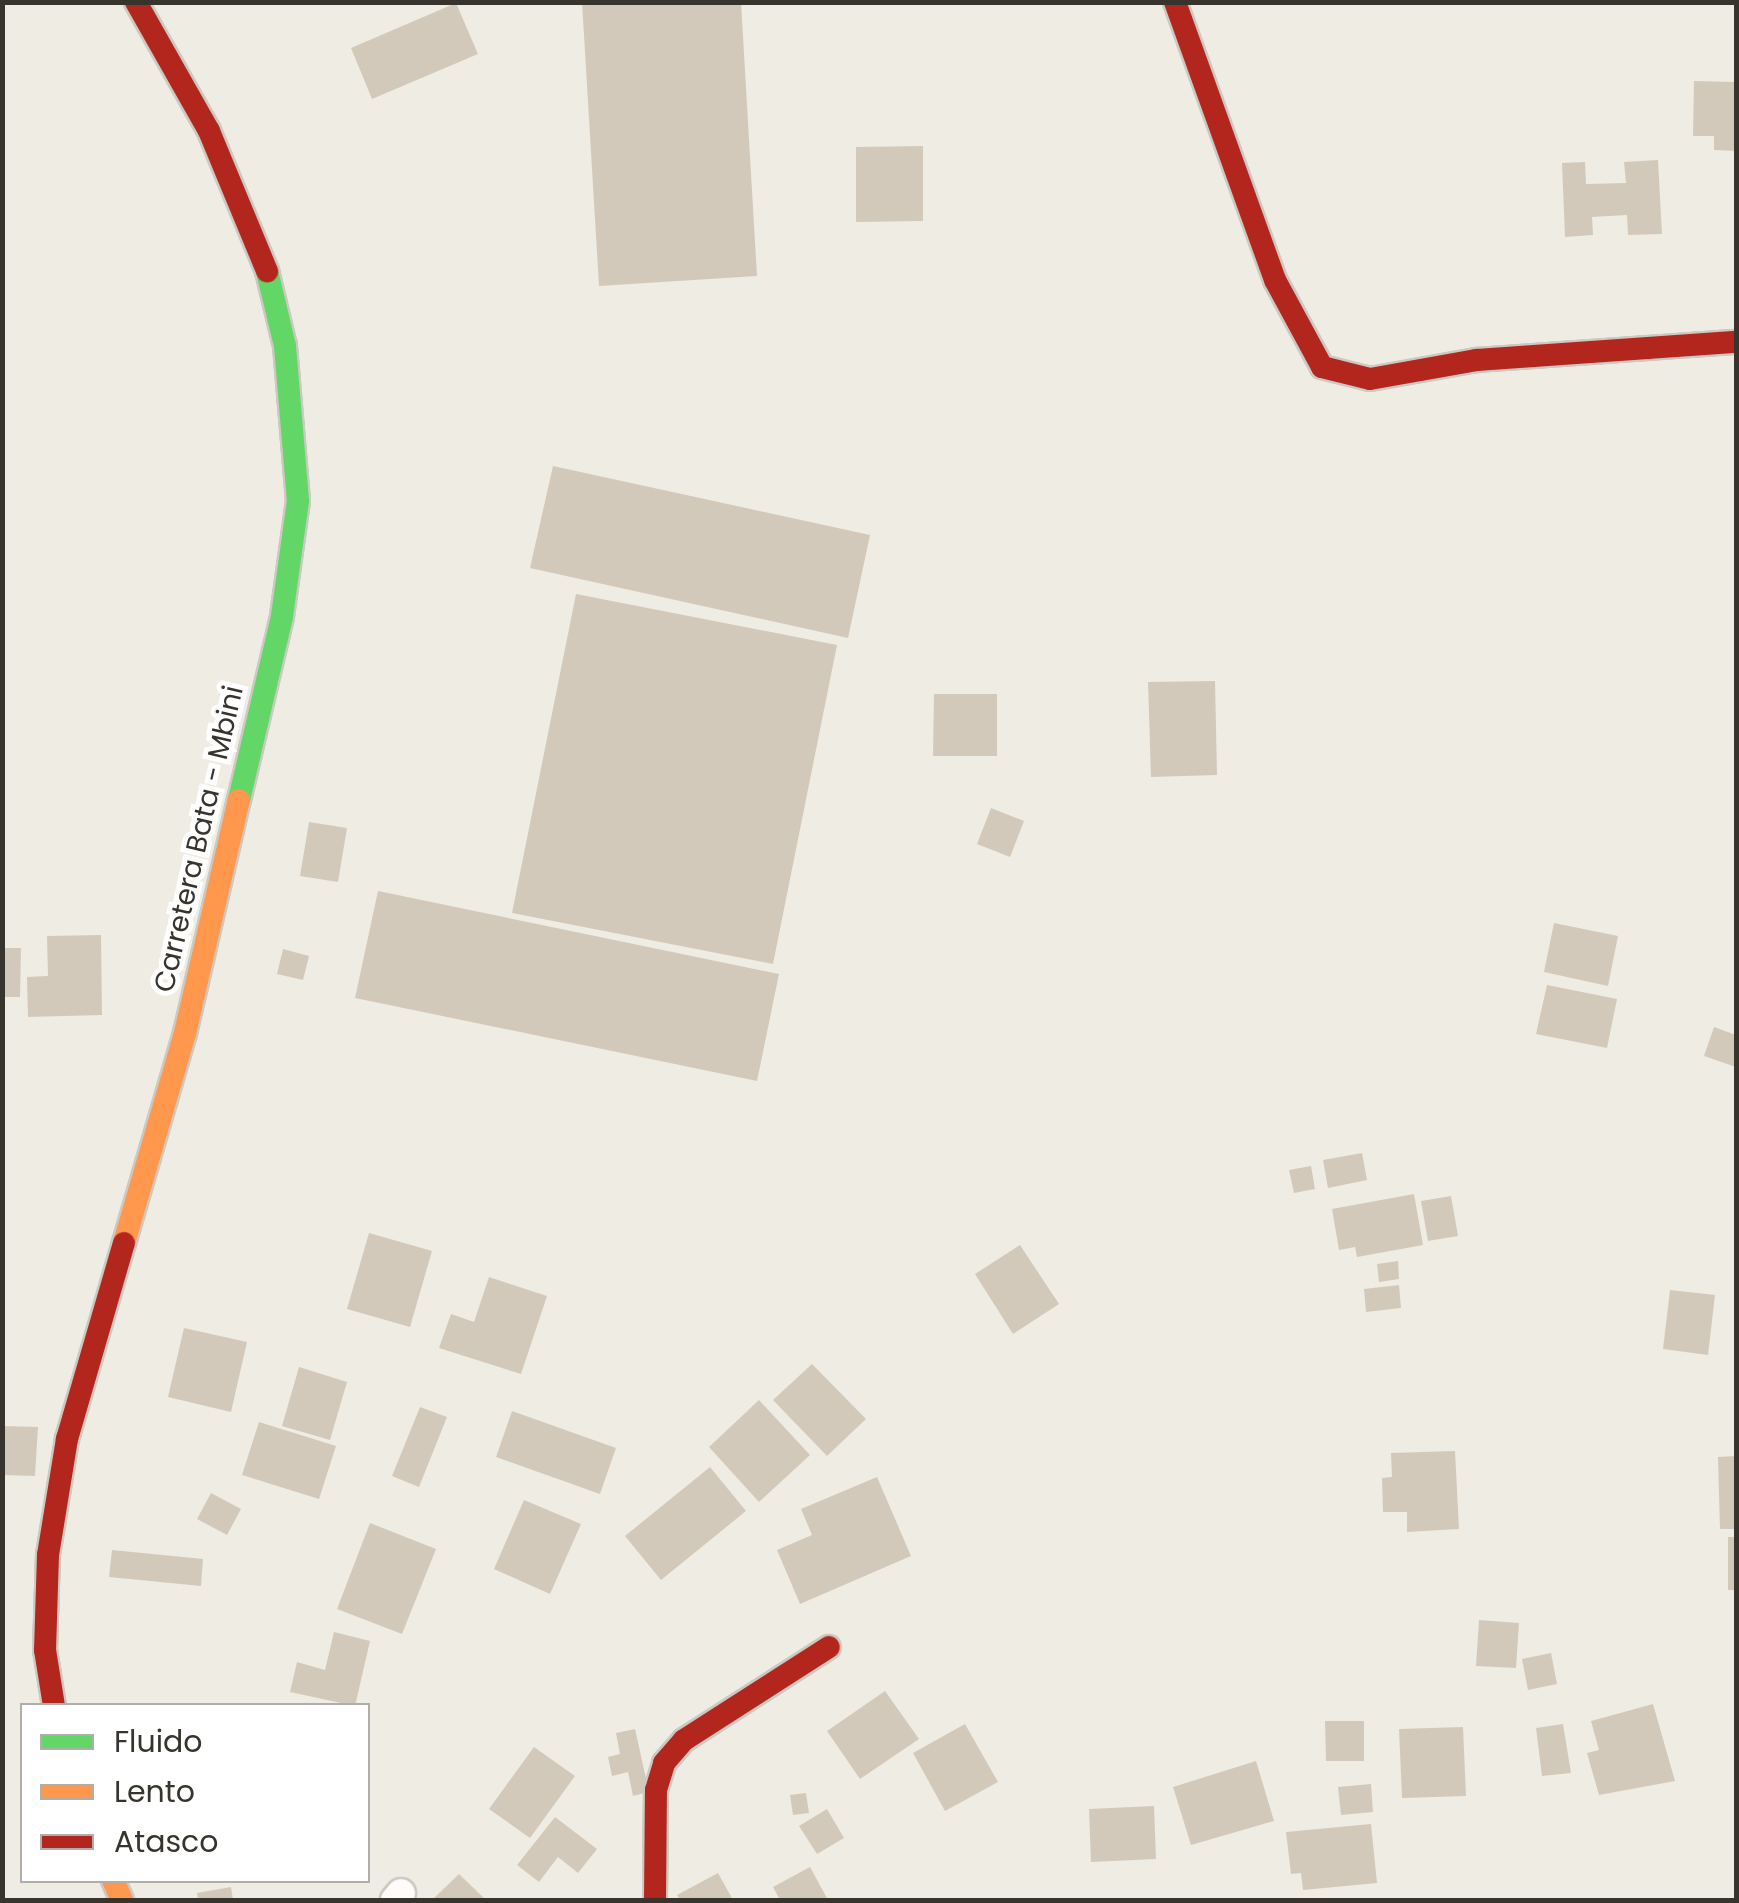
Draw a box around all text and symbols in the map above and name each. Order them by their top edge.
street label: Carretera Bata - Mbini [147,682,251,996]
legend [20,1703,370,1883]
text: Fluido [114,1720,203,1763]
text: Lento [114,1770,195,1813]
text: Atasco [114,1820,219,1863]

